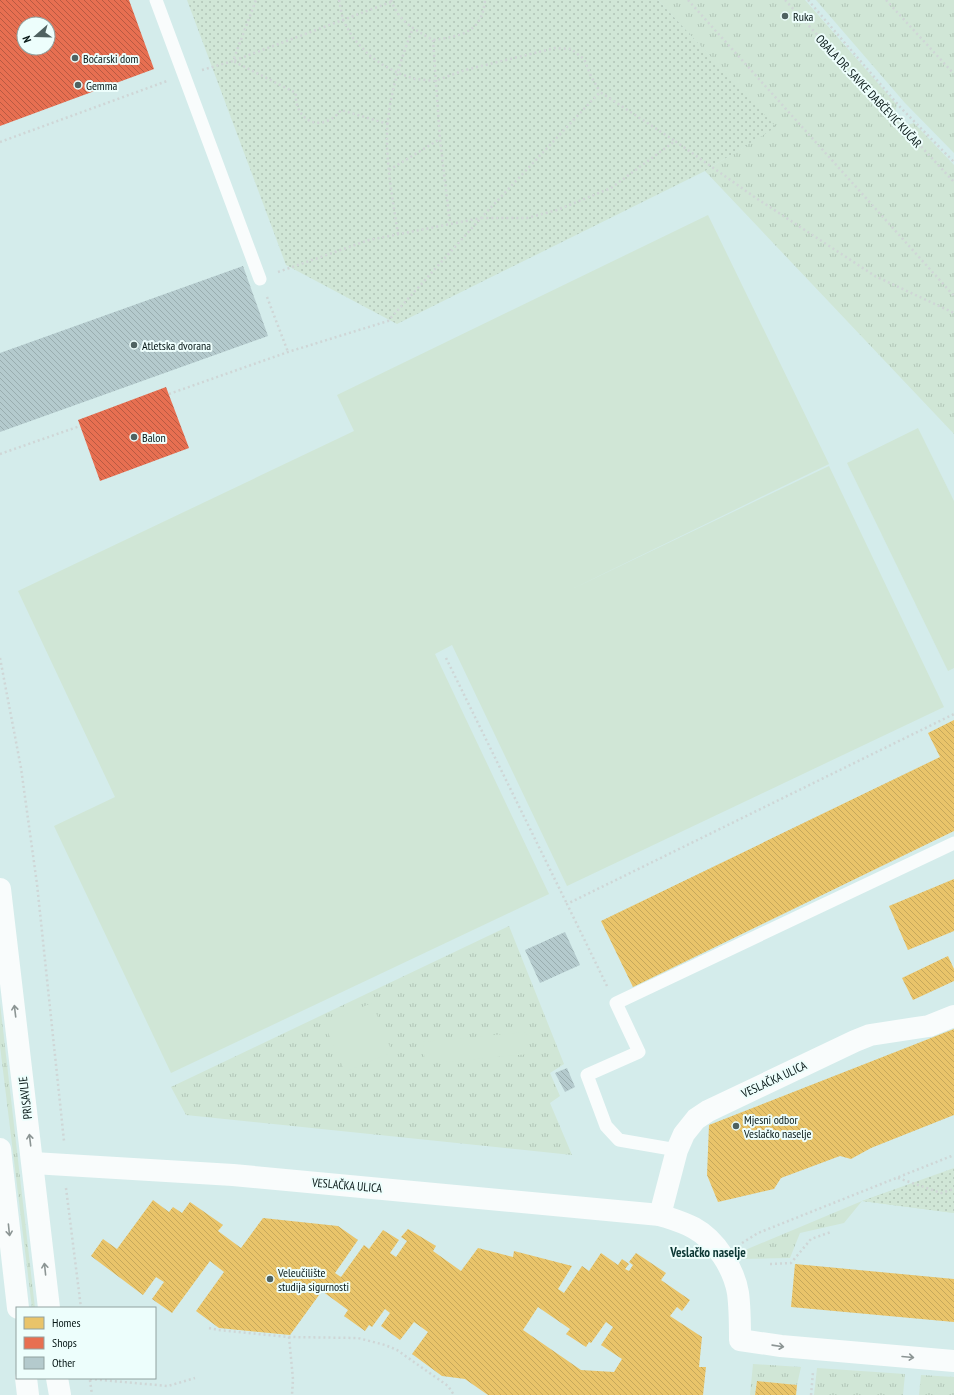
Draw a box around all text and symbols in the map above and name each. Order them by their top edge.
place label: Ruka [793,9,814,24]
marker: Ruka [780,11,790,21]
north arrow [16,16,56,56]
street label: OBALA DR. SAVKE DABČEVIĆ KUČAR [813,31,925,151]
text: N [19,34,34,45]
place label: Boćarski dom [83,51,138,66]
marker: Boćarski dom [70,53,80,63]
place label: Gemma [86,78,117,93]
marker: Gemma [73,80,83,90]
place label: Atletska dvorana [142,338,211,353]
marker: Atletska dvorana [129,340,139,350]
place label: Balon [142,430,166,445]
marker: Balon [129,432,139,442]
one-way arrow [11,1005,19,1018]
street label: VESLAČKA ULICA [738,1057,809,1101]
street label: PRISAVLJE [15,1076,35,1120]
place label: Mjesni odbor Veslačko naselje [743,1112,812,1141]
marker: Mjesni odbor Veslačko naselje [731,1121,741,1131]
one-way arrow [26,1134,34,1147]
street label: VESLAČKA ULICA [310,1174,383,1196]
one-way arrow [5,1223,13,1236]
district label: Veslačko naselje [669,1244,746,1261]
one-way arrow [41,1263,49,1276]
place label: Veleučilište studija sigurnosti [277,1265,349,1294]
marker: Veleučilište studija sigurnosti [265,1274,275,1284]
legend [16,1307,156,1379]
text: Homes [52,1315,80,1330]
text: Shops [52,1335,77,1350]
one-way arrow [771,1342,784,1349]
one-way arrow [901,1353,914,1361]
text: Other [52,1355,76,1370]

